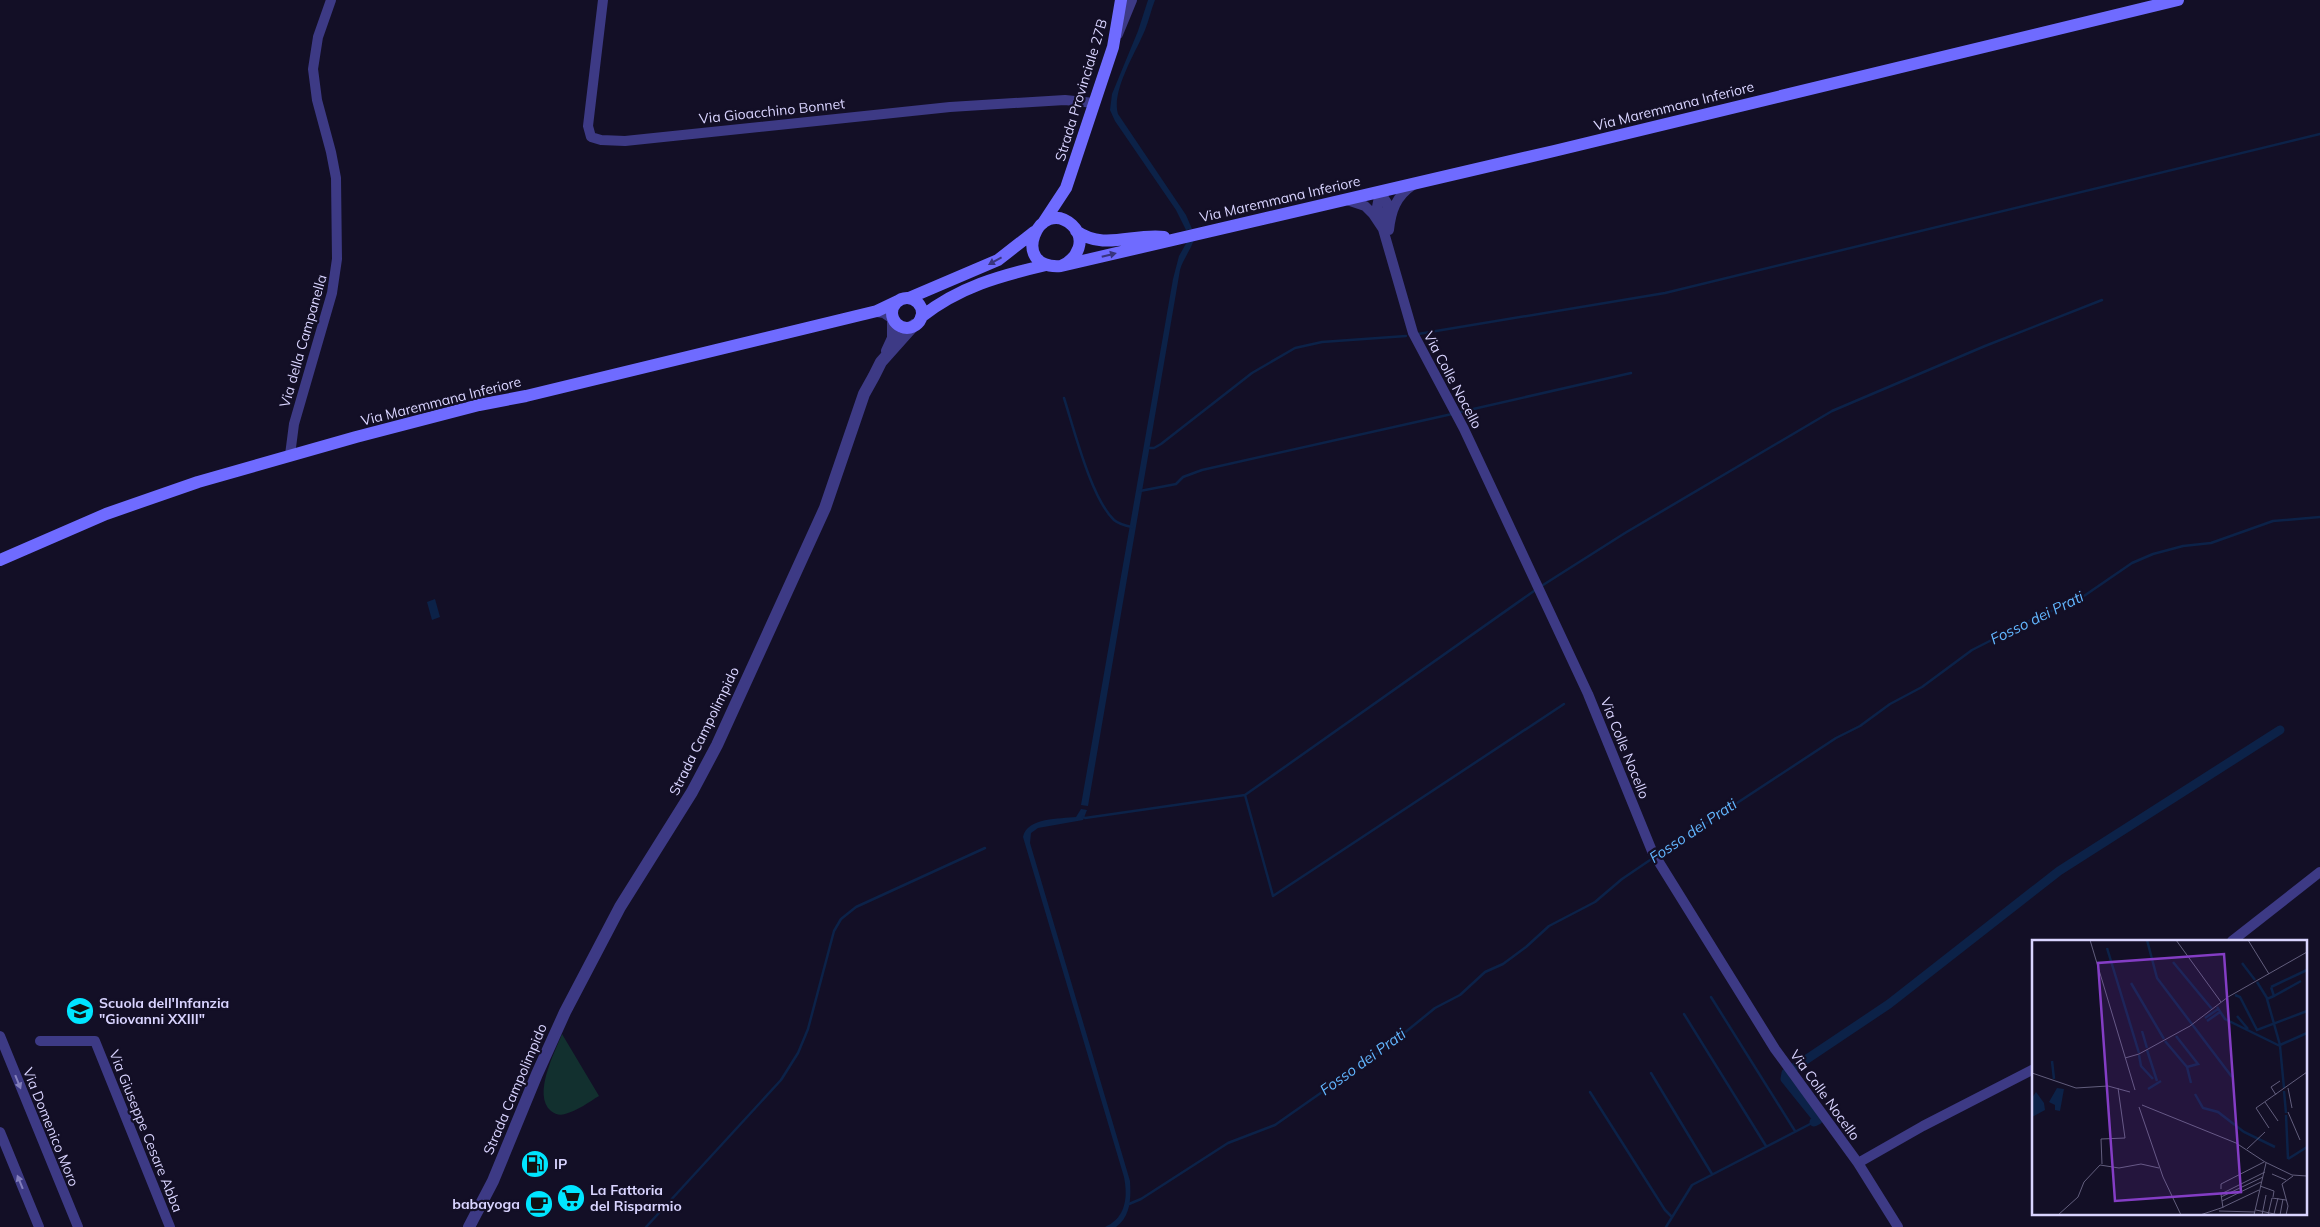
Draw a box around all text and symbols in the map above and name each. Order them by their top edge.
street label: Strada Provinciale 27B [1051,17,1111,163]
street label: Via Maremmana Inferiore [1592,77,1756,135]
street label: Via Gioacchino Bonnet [698,94,846,128]
street label: Via Maremmana Inferiore [1198,172,1362,226]
one-way arrow [1101,251,1116,259]
one-way arrow [987,257,1002,265]
street label: Via della Campanella [275,272,331,410]
street label: Via Colle Nocello [1420,328,1486,432]
street label: Via Maremmana Inferiore [359,372,523,430]
water label: Fosso dei Prati [1987,587,2087,648]
street label: Strada Campolimpido [665,664,743,798]
street label: Via Colle Nocello [1596,695,1654,801]
water label: Fosso dei Prati [1645,794,1740,867]
inset map [2032,940,2308,1214]
place label: Scuola dell'Infanzia "Giovanni XXIII" [99,994,229,1028]
school or university icon: Scuola dell'Infanzia "Giovanni XXIII" [65,996,95,1026]
street label: Strada Campolimpido [479,1021,551,1157]
water label: Fosso dei Prati [1316,1024,1410,1099]
street label: Via Colle Nocello [1786,1046,1864,1144]
street label: Via Giuseppe Cesare Abba [105,1047,187,1215]
street label: Via Domenico Moro [19,1065,83,1189]
one-way arrow [15,1074,23,1089]
fuel station icon: IP [520,1149,550,1179]
place label: IP [554,1155,567,1173]
one-way arrow [16,1175,24,1189]
place label: La Fattoria del Risparmio [590,1181,682,1215]
supermarket icon: La Fattoria del Risparmio [556,1183,586,1213]
cafe icon: babayoga [524,1189,554,1219]
place label: babayoga [452,1195,520,1213]

